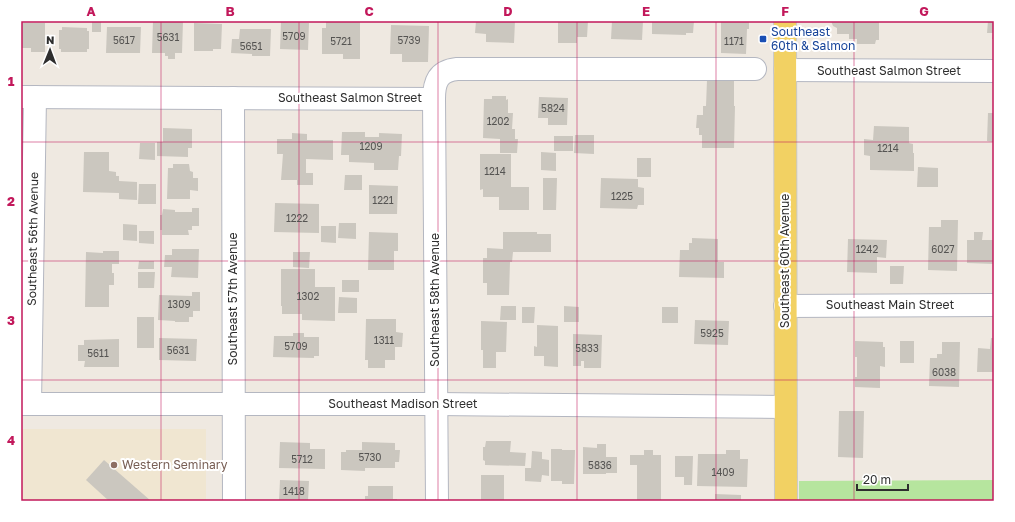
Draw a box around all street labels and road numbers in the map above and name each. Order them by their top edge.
street label: Southeast Salmon Street [817,63,961,78]
street label: Southeast Salmon Street [278,90,422,105]
street label: Southeast 56th Avenue [24,172,41,306]
street label: Southeast 60th Avenue [777,194,792,328]
street label: Southeast 57th Avenue [225,232,240,366]
street label: Southeast 58th Avenue [427,233,442,367]
street label: Southeast Main Street [826,297,954,312]
street label: Southeast Madison Street [328,396,478,411]

